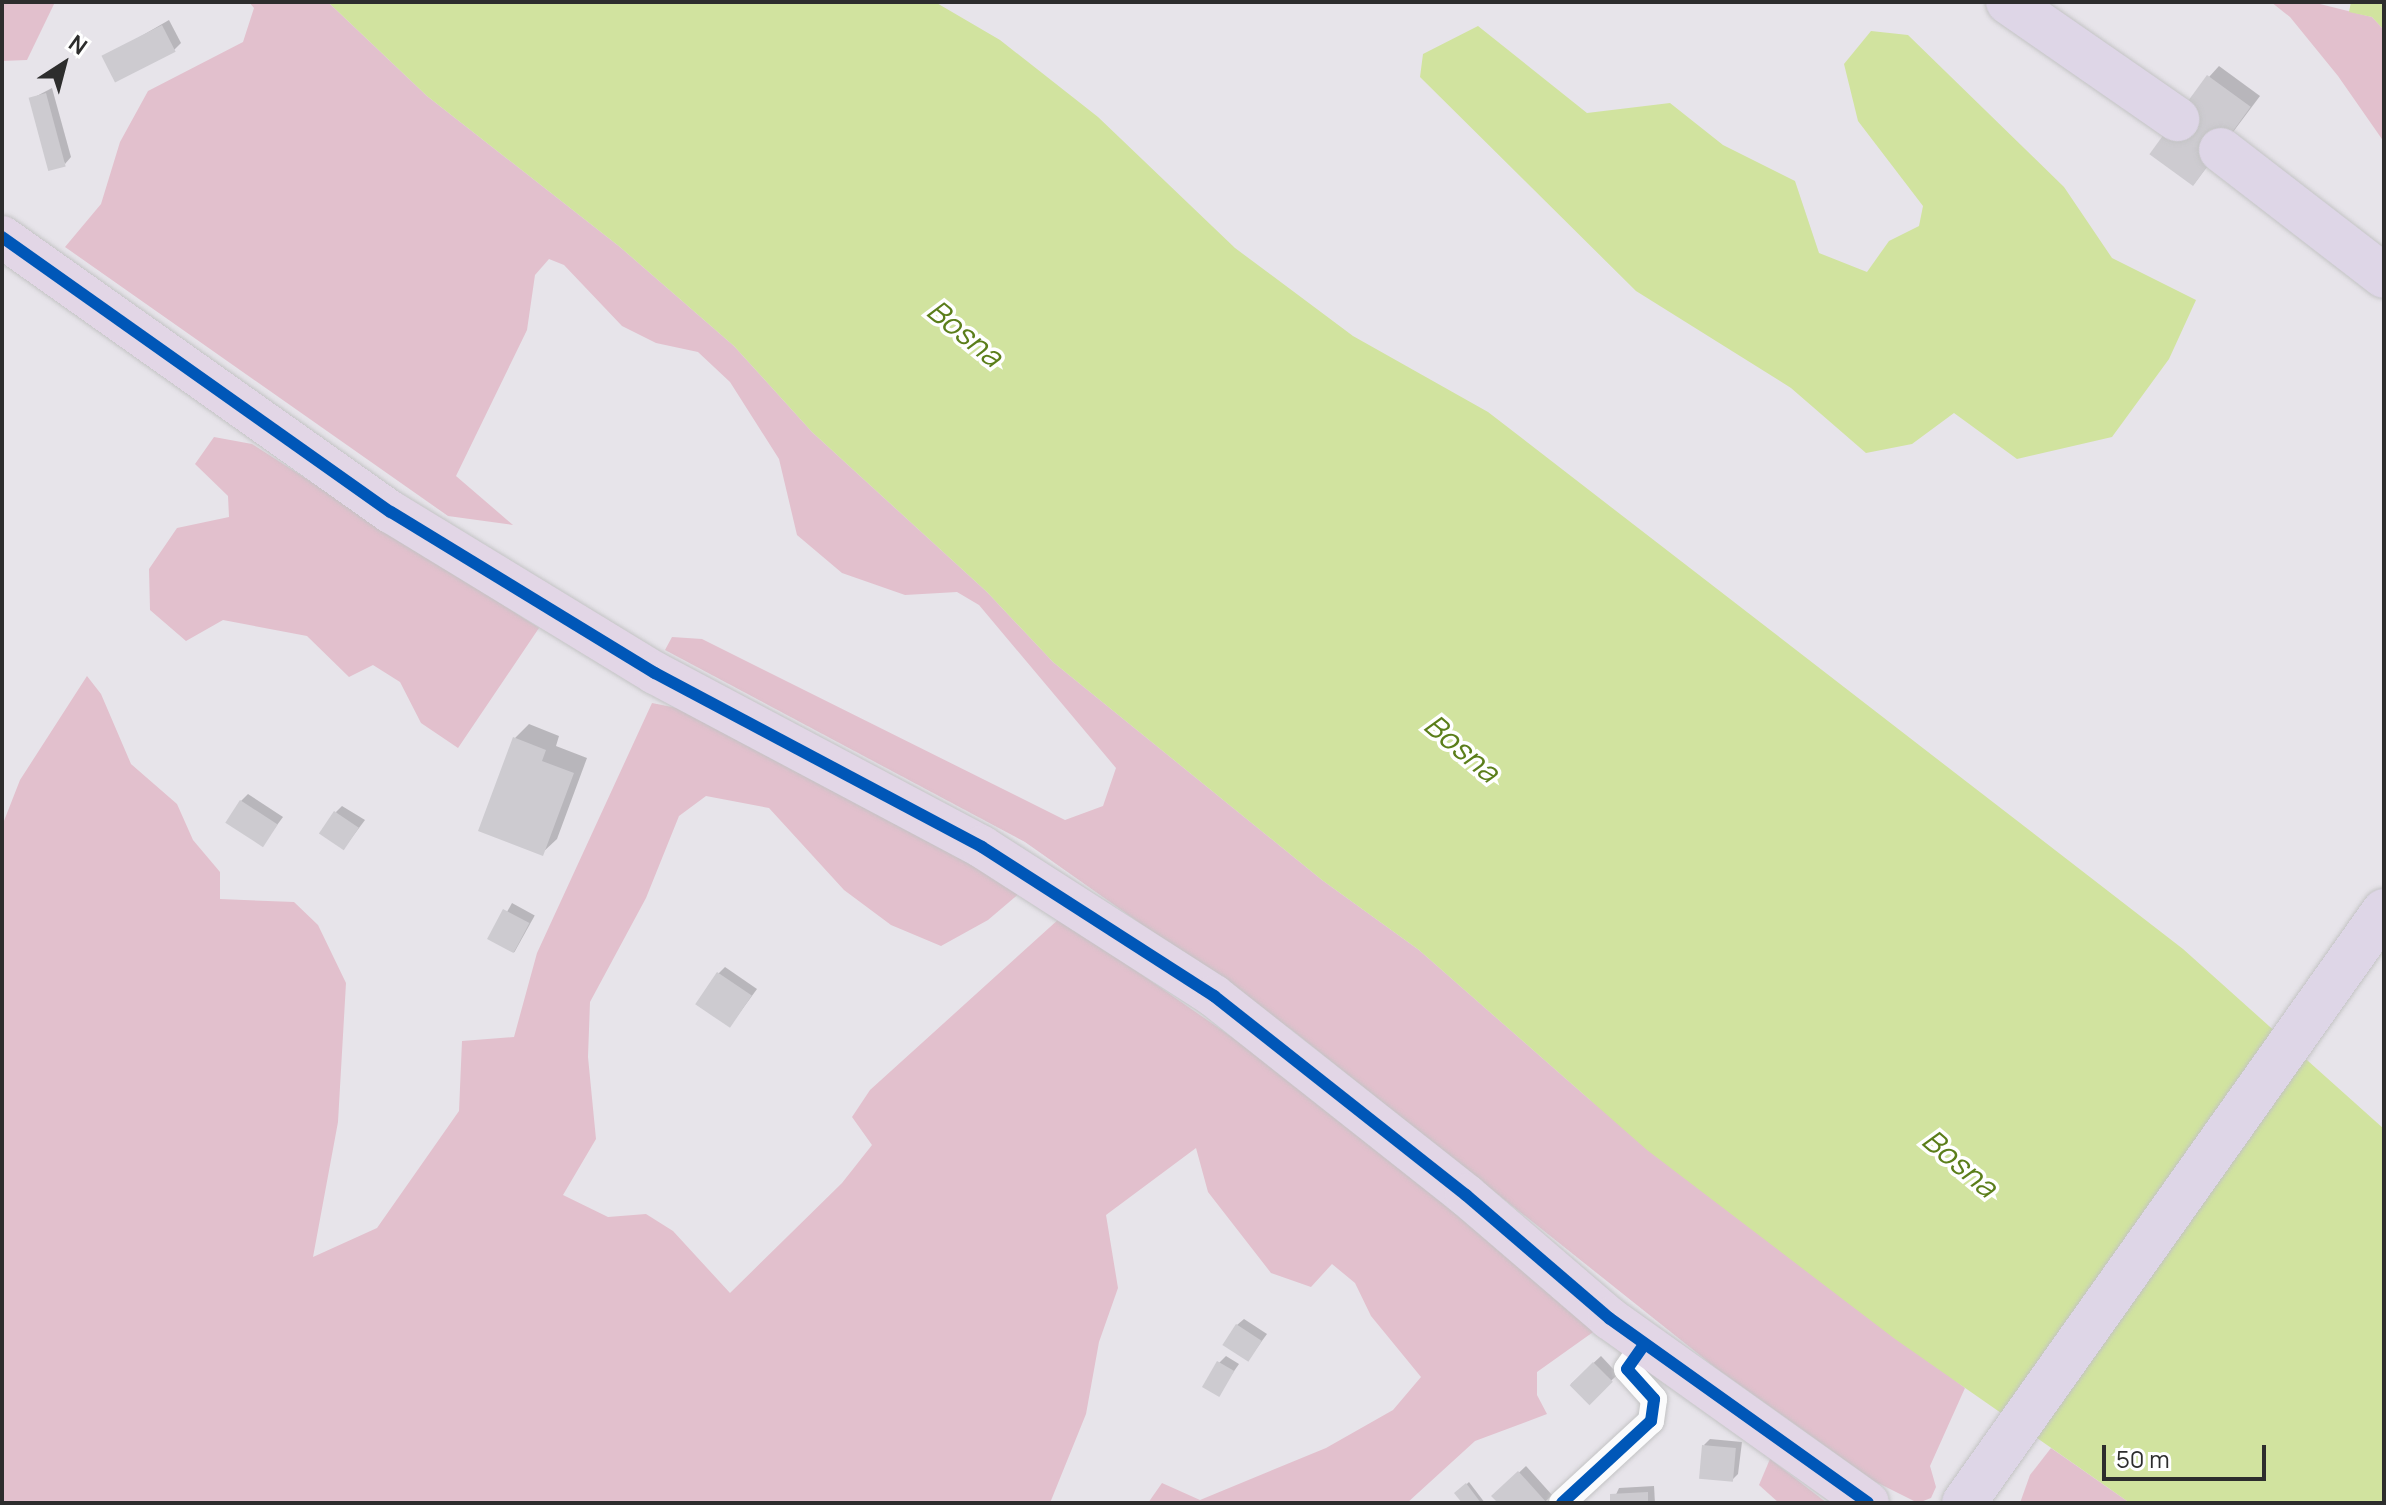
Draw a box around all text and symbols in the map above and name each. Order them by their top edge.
north arrow [24,24,104,104]
text: N [63,28,93,61]
water label: Bosna [920,292,1010,374]
water label: Bosna [1417,707,1507,789]
water label: Bosna [1915,1122,2005,1204]
scale bar [2106,1429,2270,1479]
text: 50 m [2116,1442,2170,1475]

